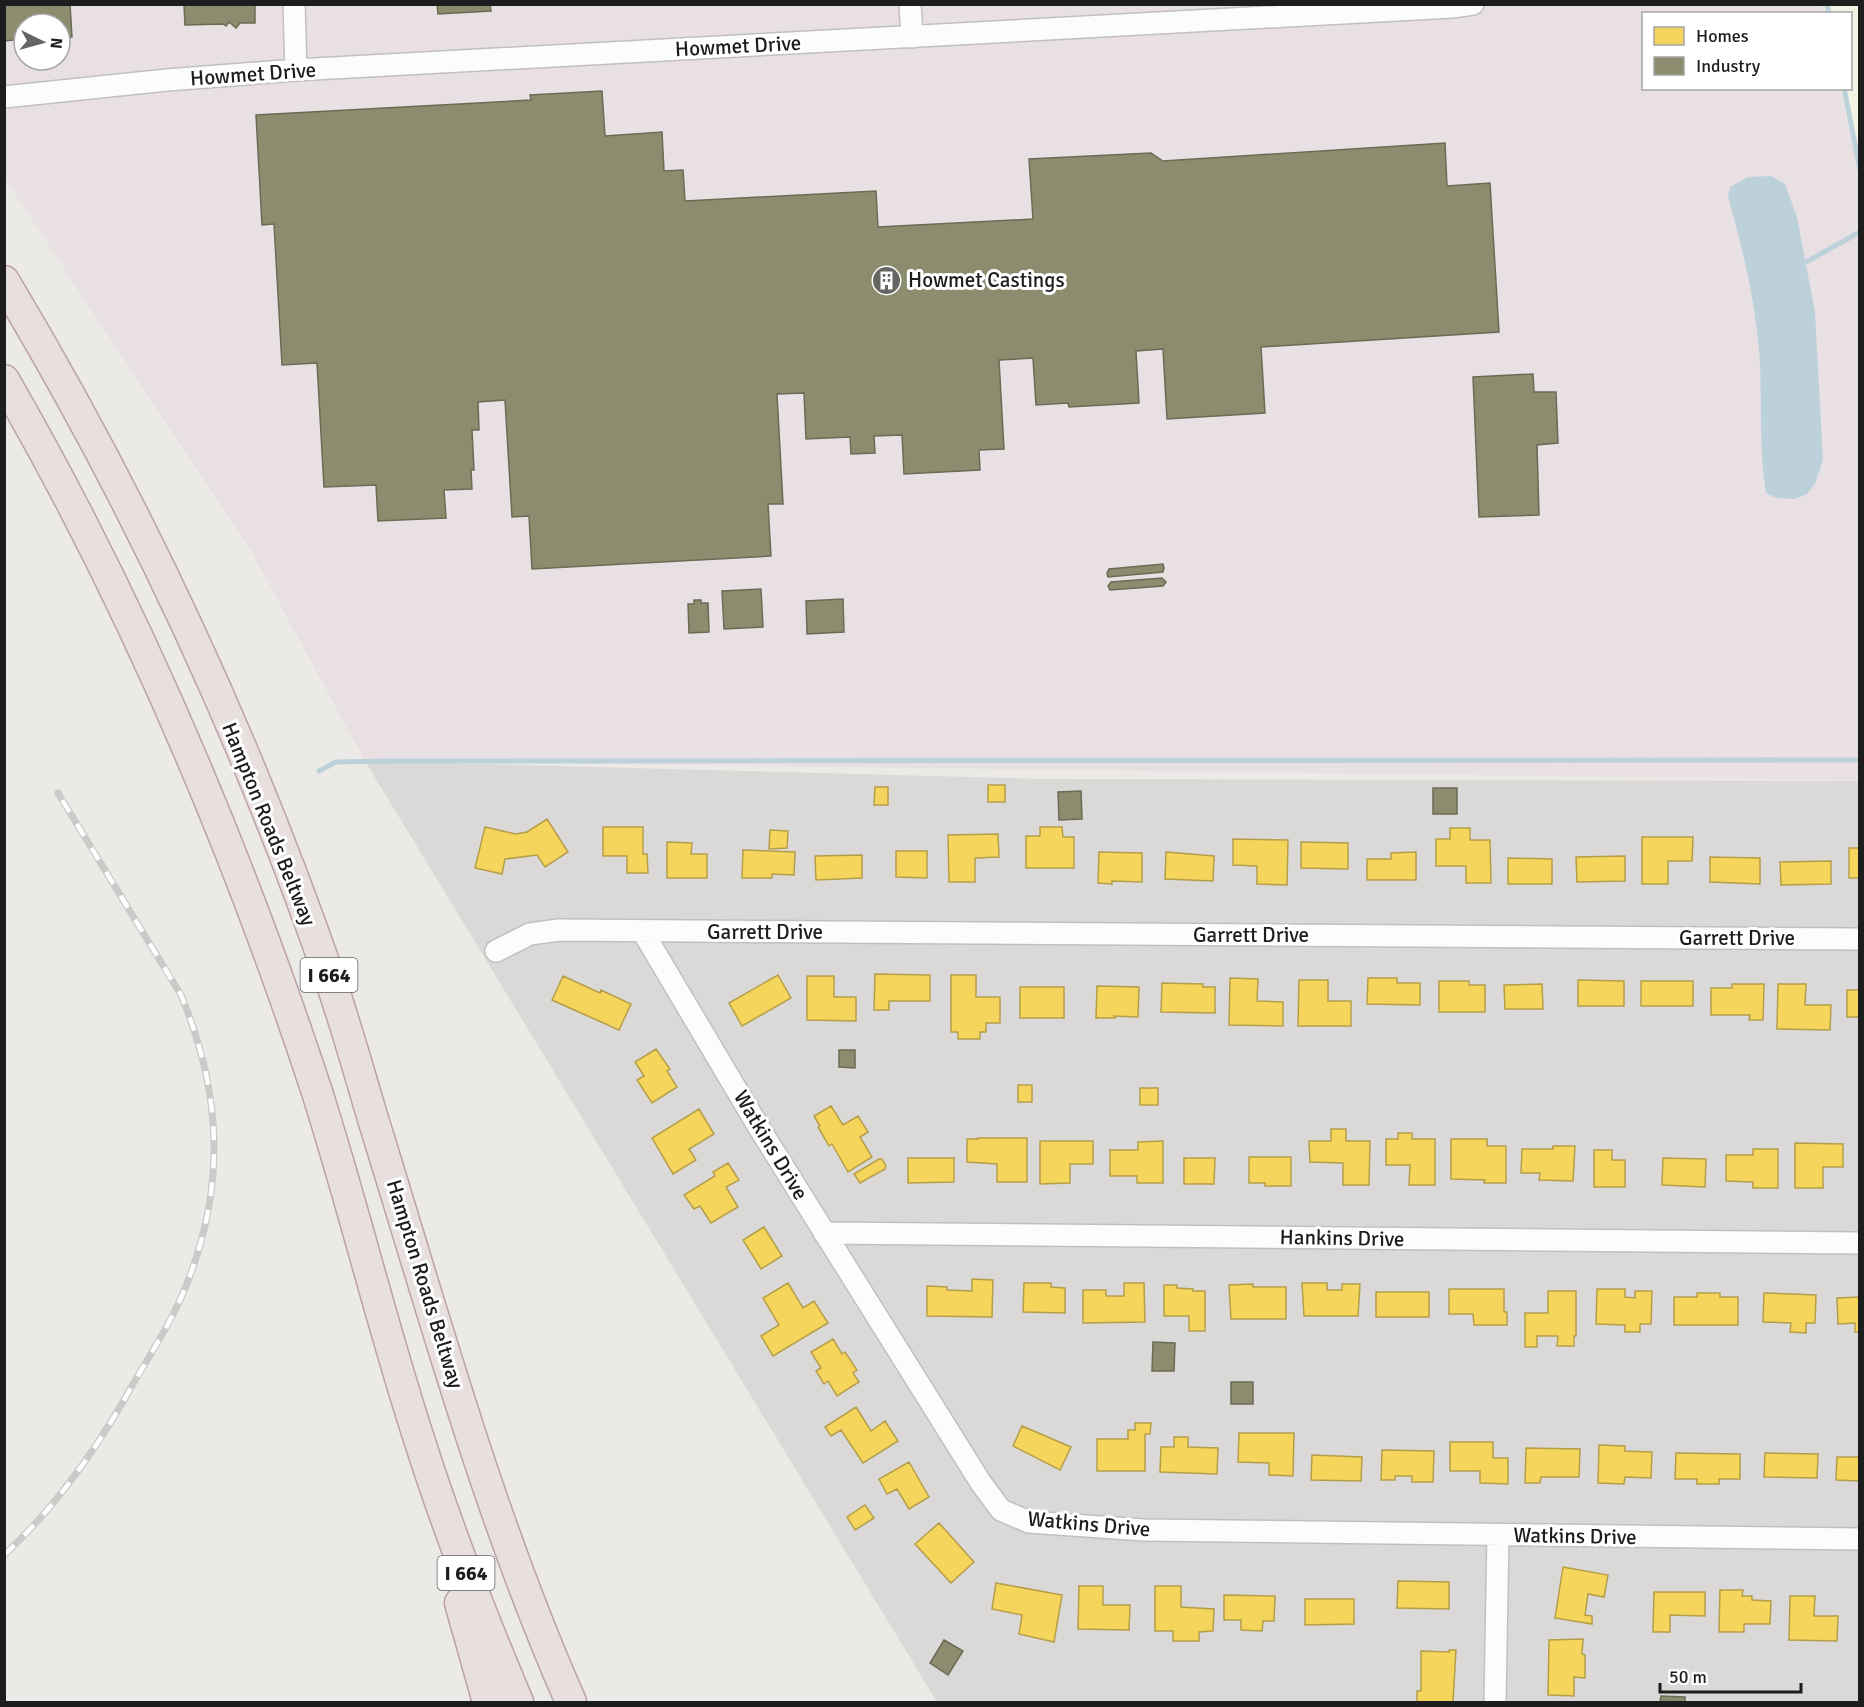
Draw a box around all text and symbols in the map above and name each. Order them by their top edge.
north arrow [12,12,72,72]
legend [1642,12,1852,90]
text: Homes [1696,25,1749,47]
street label: Howmet Drive [674,30,802,62]
text: N [45,37,66,50]
text: Industry [1696,55,1761,77]
street label: Howmet Drive [189,57,317,91]
building icon: Howmet Castings [871,264,903,296]
place label: Howmet Castings [908,267,1065,293]
street label: Hampton Roads Beltway [216,718,322,930]
street label: Garrett Drive [707,919,823,945]
street label: Garrett Drive [1193,922,1309,948]
street label: Garrett Drive [1679,925,1795,951]
road number: I 664 [300,958,358,992]
street label: Watkins Drive [728,1086,814,1204]
street label: Hampton Roads Beltway [381,1176,469,1392]
street label: Hankins Drive [1279,1224,1405,1252]
street label: Watkins Drive [1027,1506,1151,1542]
street label: Watkins Drive [1513,1522,1637,1550]
road number: I 664 [438,1556,494,1590]
scale bar [1660,1656,1801,1694]
text: 50 m [1669,1666,1707,1688]

